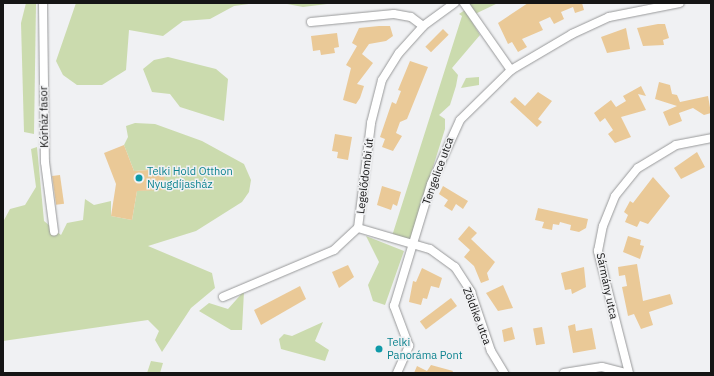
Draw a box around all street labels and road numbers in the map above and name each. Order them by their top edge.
street label: Kórház fasor [37,86,51,148]
street label: Tengelice utca [420,135,456,207]
street label: Legelődombi út [354,137,376,215]
street label: Sármány utca [594,252,620,320]
street label: Zöldike utca [460,285,494,347]

